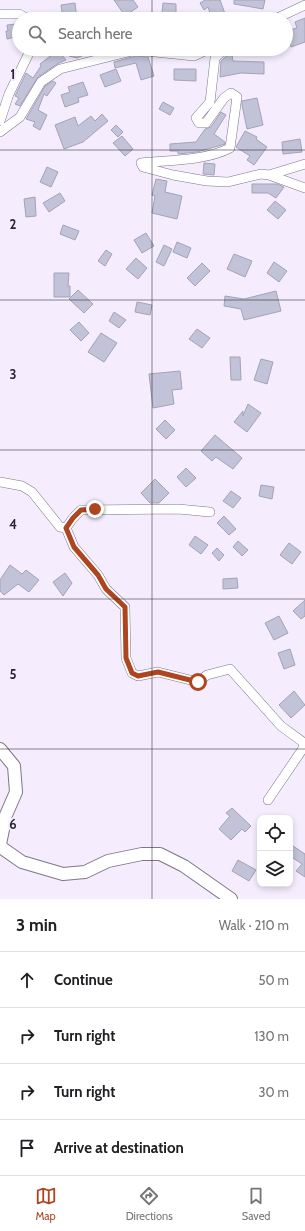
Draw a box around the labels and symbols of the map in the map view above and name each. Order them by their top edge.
text: 1 [11,66,15,82]
text: 2 [10,216,17,232]
text: 3 [9,366,17,382]
route end [86,500,104,518]
text: 4 [9,516,17,532]
text: 5 [10,666,17,682]
route start [189,673,207,691]
text: 6 [9,816,17,832]

